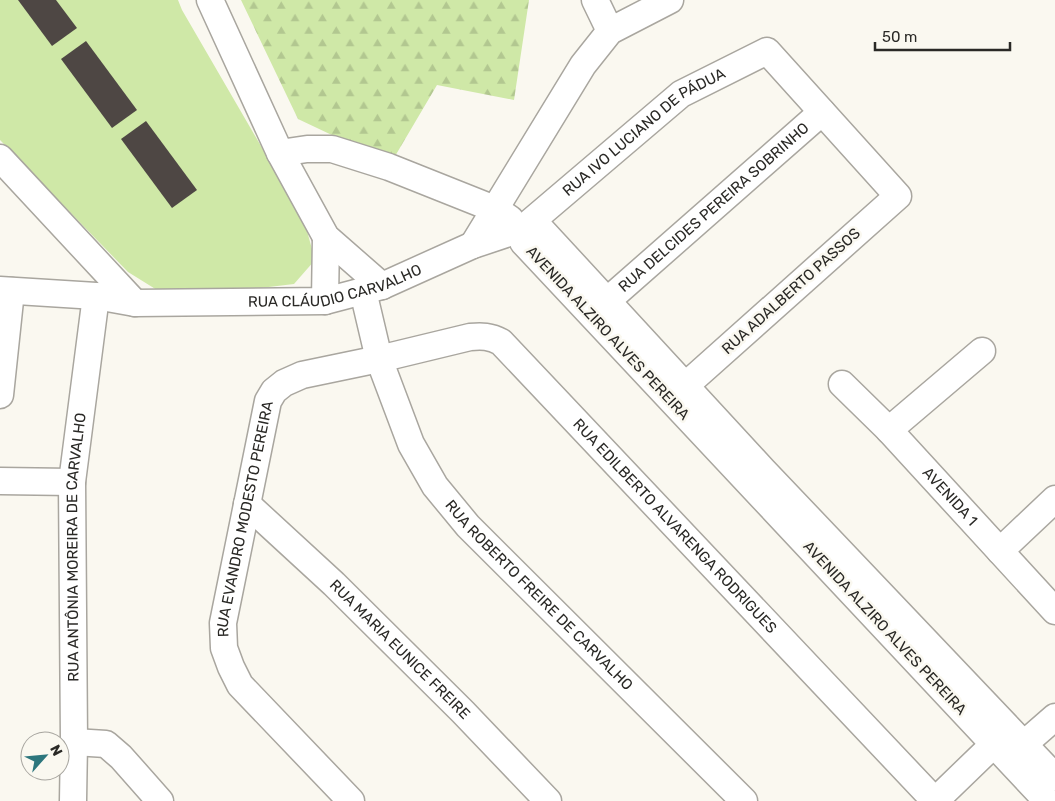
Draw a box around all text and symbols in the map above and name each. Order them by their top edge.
scale bar [875,20,1010,52]
text: 50 m [882,28,917,46]
street label: RUA IVO LUCIANO DE PÁDUA [559,64,728,200]
street label: RUA DELCIDES PEREIRA SOBRINHO [615,119,813,296]
street label: RUA ADALBERTO PASSOS [718,224,864,358]
street label: AVENIDA ALZIRO ALVES PEREIRA [523,242,693,424]
street label: RUA CLÁUDIO CARVALHO [248,260,424,311]
street label: RUA EVANDRO MODESTO PEREIRA [213,399,277,638]
street label: RUA ANTÔNIA MOREIRA DE CARVALHO [63,412,90,682]
street label: RUA EDILBERTO ALVARENGA RODRIGUES [569,415,781,637]
street label: AVENIDA 1 [919,464,981,529]
street label: RUA ROBERTO FREIRE DE CARVALHO [441,496,637,694]
street label: AVENIDA ALZIRO ALVES PEREIRA [800,537,970,719]
street label: RUA MARIA EUNICE FREIRE [326,576,474,723]
north arrow [20,731,70,781]
text: N [46,742,66,759]

